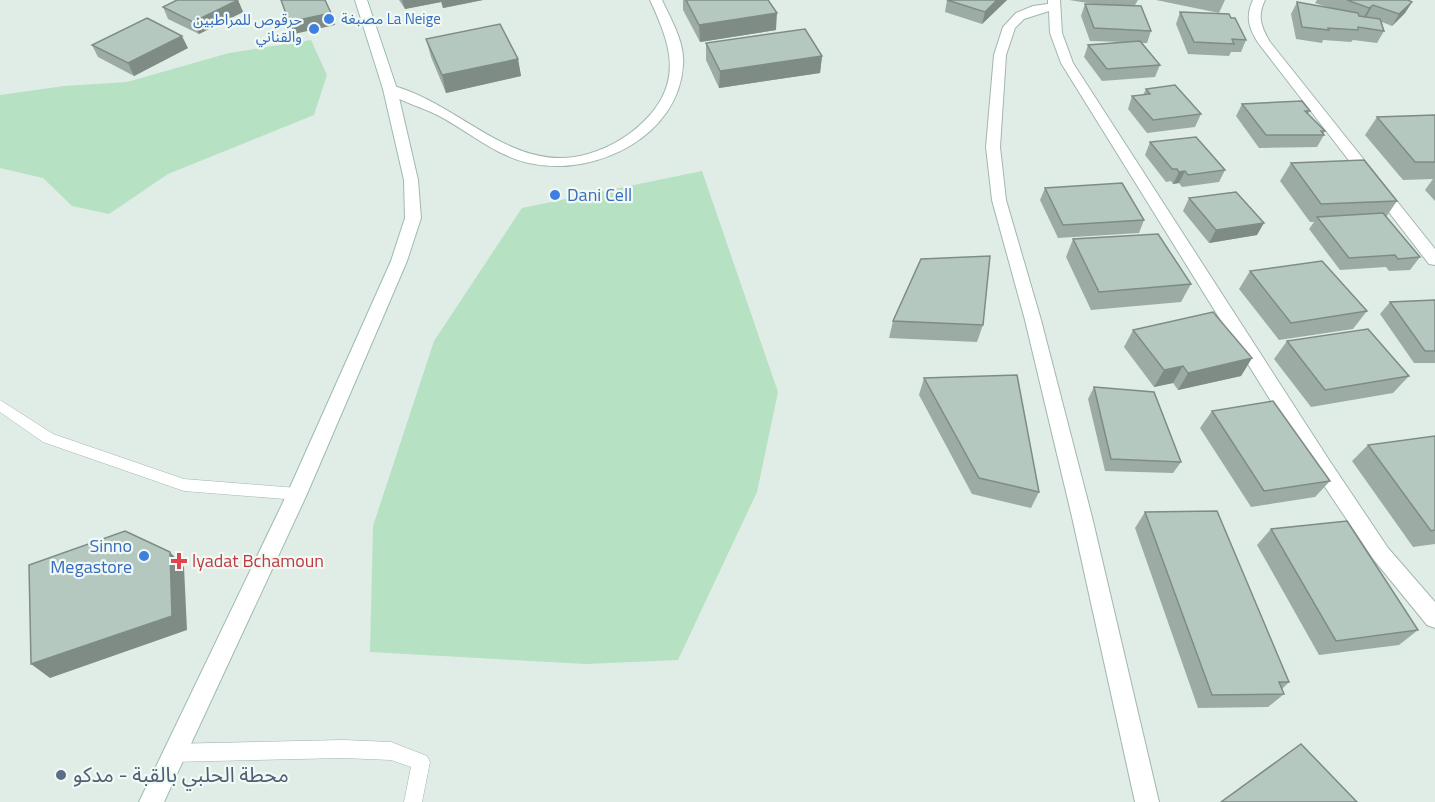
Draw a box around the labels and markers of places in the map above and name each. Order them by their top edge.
place label: مصبغة La Neige [341,7,441,30]
place label: حرقوص للمراطبين والقناني [193,8,302,48]
marker: مصبغة La Neige [322,12,336,26]
marker: حرقوص للمراطبين والقناني [307,22,321,36]
place label: Dani Cell [567,181,632,208]
marker: Dani Cell [548,188,562,202]
place label: Sinno Megastore [50,532,132,580]
place label: lyadat Bchamoun [192,547,324,574]
marker: Sinno Megastore [137,549,151,563]
marker: lyadat Bchamoun [170,552,188,570]
place label: محطة الحلبي بالقبة - مدكو [73,758,289,791]
marker: محطة الحلبي بالقبة - مدكو [54,768,68,782]

